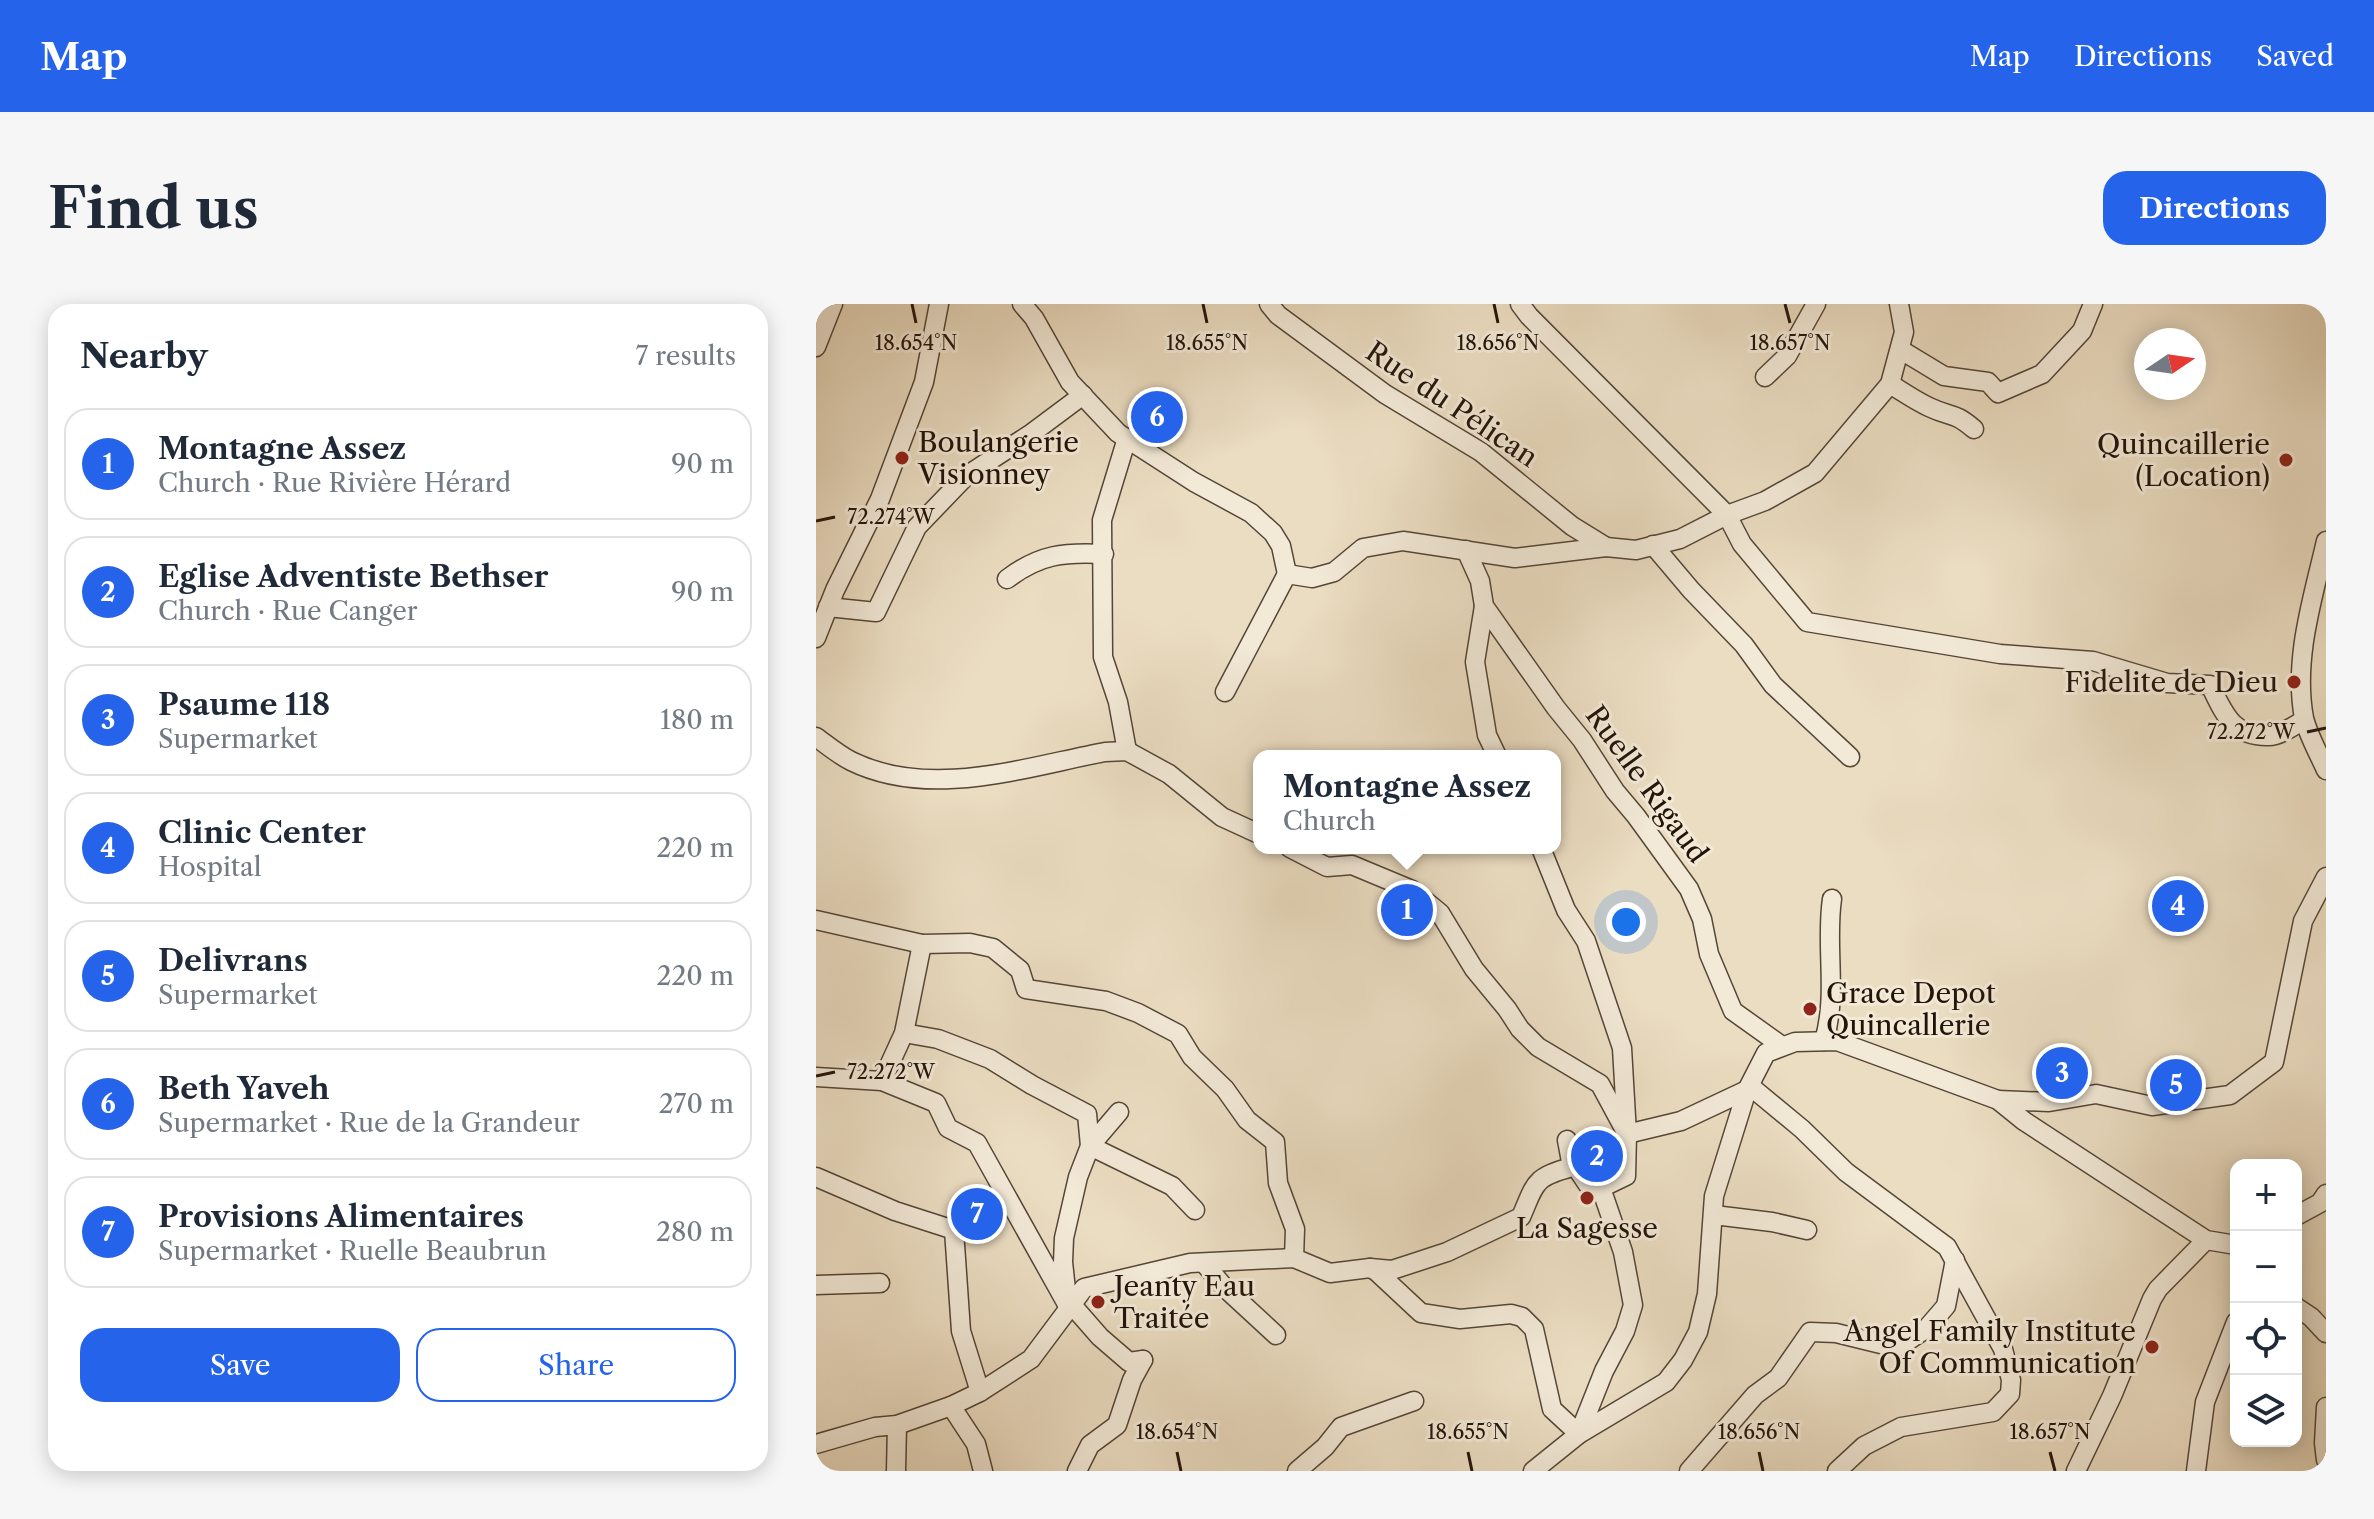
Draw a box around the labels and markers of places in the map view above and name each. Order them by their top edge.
pin: 6 [1131,387,1183,447]
place label: Boulangerie Visionney [917,425,1079,491]
place label: Quincaillerie (Location) [2097,427,2270,493]
marker: Boulangerie Visionney [893,449,911,467]
marker: Quincaillerie (Location) [2277,451,2295,469]
place label: Fidelite de Dieu [2064,665,2278,699]
marker: Fidelite de Dieu [2285,673,2303,691]
pin: 4 [2152,876,2204,936]
pin: 1 [1381,880,1433,940]
place label: Grace Depot Quincallerie [1826,976,1996,1042]
marker: Grace Depot Quincallerie [1801,1000,1819,1018]
pin: 3 [2036,1043,2088,1103]
pin: 5 [2150,1055,2202,1115]
pin: 2 [1571,1126,1623,1186]
pin: 7 [951,1184,1003,1244]
marker: La Sagesse [1578,1189,1596,1207]
place label: La Sagesse [1516,1211,1658,1245]
place label: Jeanty Eau Traitée [1110,1269,1255,1335]
marker: Jeanty Eau Traitée [1089,1293,1107,1311]
place label: Angel Family Institute Of Communication [1843,1314,2136,1380]
marker: Angel Family Institute Of Communication [2143,1338,2161,1356]

